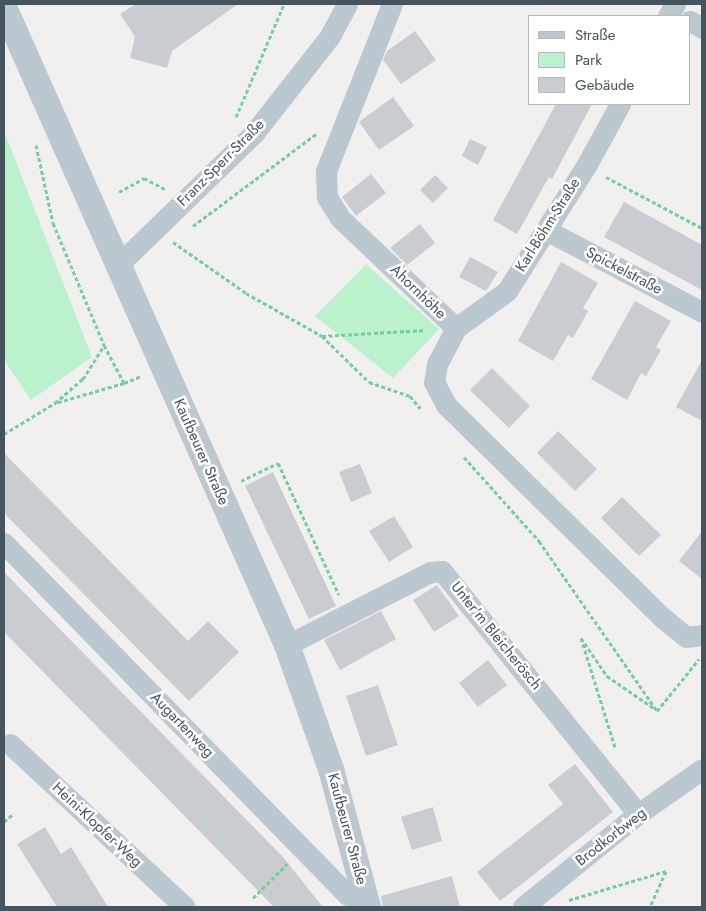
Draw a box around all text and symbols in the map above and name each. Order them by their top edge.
legend [528,15,691,105]
text: Straße [575,24,615,46]
text: Park [575,49,602,71]
text: Gebäude [575,74,634,96]
street label: Franz-Sperr-Straße [174,116,268,210]
street label: Karl-Böhm-Straße [512,175,584,275]
street label: Spickelstraße [583,243,665,299]
street label: Ahornhöhe [386,261,450,323]
street label: Kaufbeurer Straße [169,396,233,508]
street label: Unter'm Bleicherösch [447,578,545,694]
street label: Augartenweg [146,689,218,761]
street label: Kaufbeurer Straße [323,771,371,887]
street label: Heini-Klopfer-Weg [48,779,146,871]
street label: Brodkorbweg [572,804,650,870]

